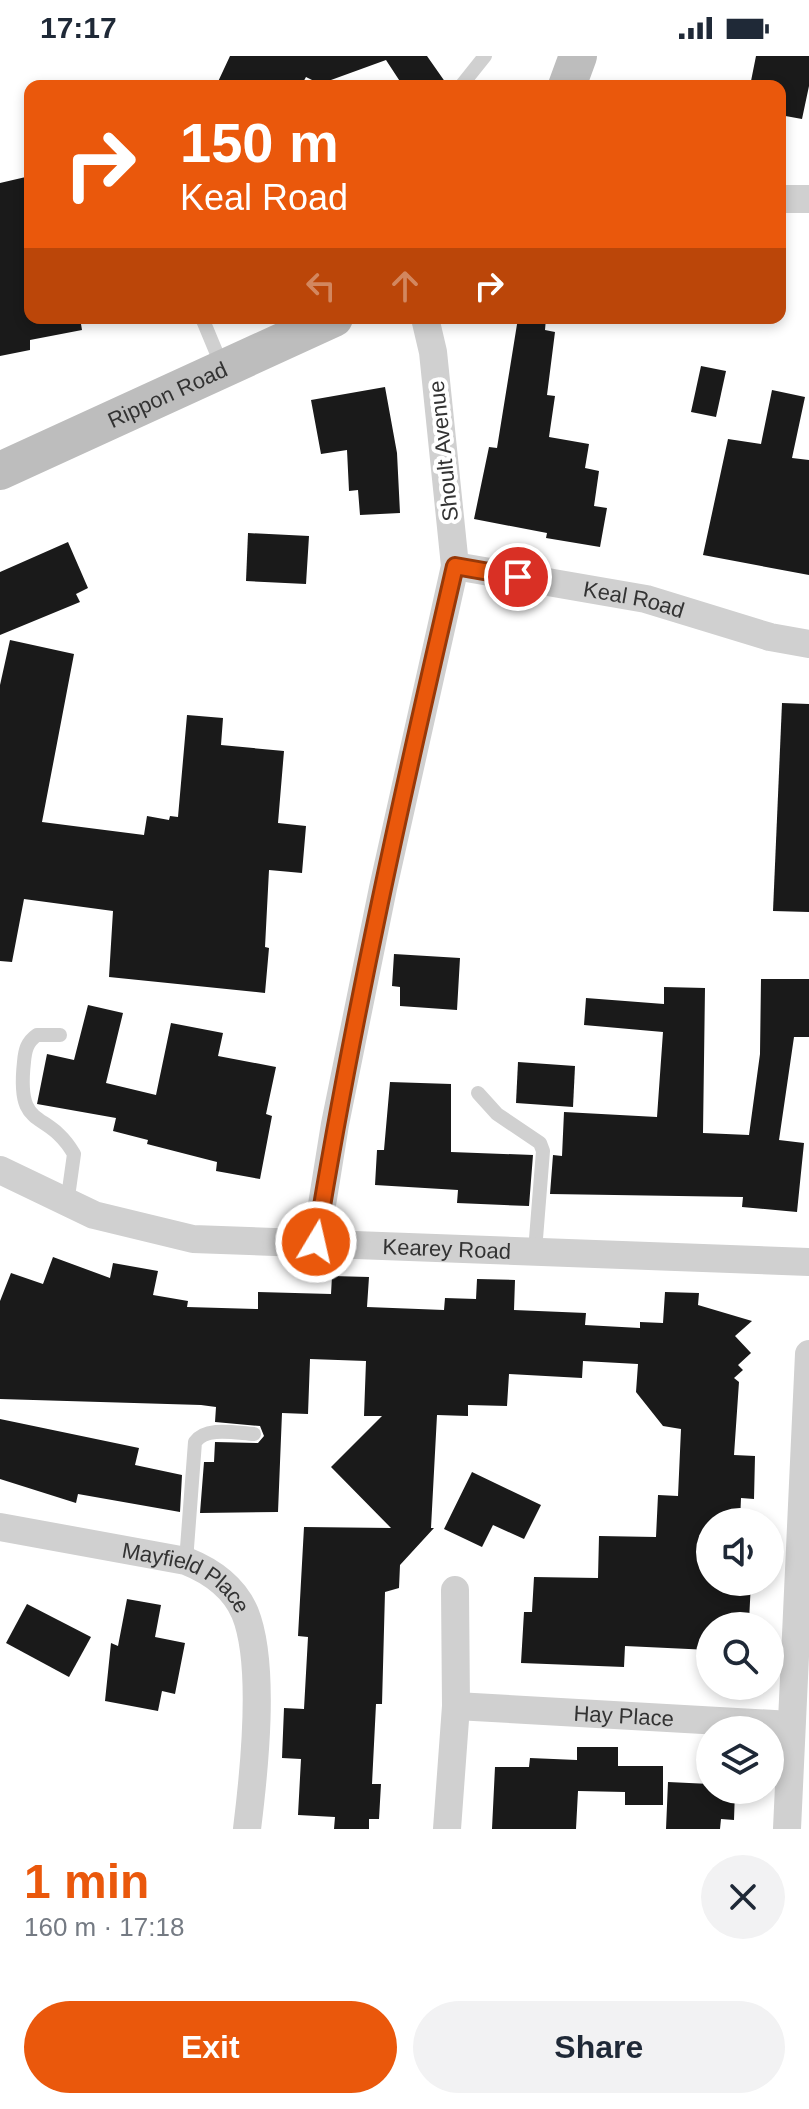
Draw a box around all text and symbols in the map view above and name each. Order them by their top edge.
text: 17:17 [40,11,117,44]
text: 150 m [180,111,339,174]
icon: right [48,112,152,216]
text: Keal Road [180,177,348,218]
icon: left [299,264,343,308]
icon: ahead [383,264,427,308]
icon: right [467,264,511,308]
street label: Rippon Road [104,357,231,433]
street label: Shoult Avenue [424,379,463,523]
pin [484,543,552,611]
icon: arrive [496,555,540,599]
street label: Keal Road [581,576,687,623]
position arrow [274,1200,358,1284]
street label: Kearey Road [382,1234,511,1264]
map controls [696,1508,784,1804]
button: sound [696,1508,784,1596]
street label: Mayfield Place [120,1538,255,1617]
button: search [696,1612,784,1700]
street label: Hay Place [573,1701,675,1731]
button: layers [696,1716,784,1804]
text: 1 min [24,1855,149,1908]
button: close [701,1855,785,1939]
text: 160 m · 17:18 [24,1912,184,1942]
button: Exit [24,2001,397,2093]
button: Share [413,2001,785,2093]

